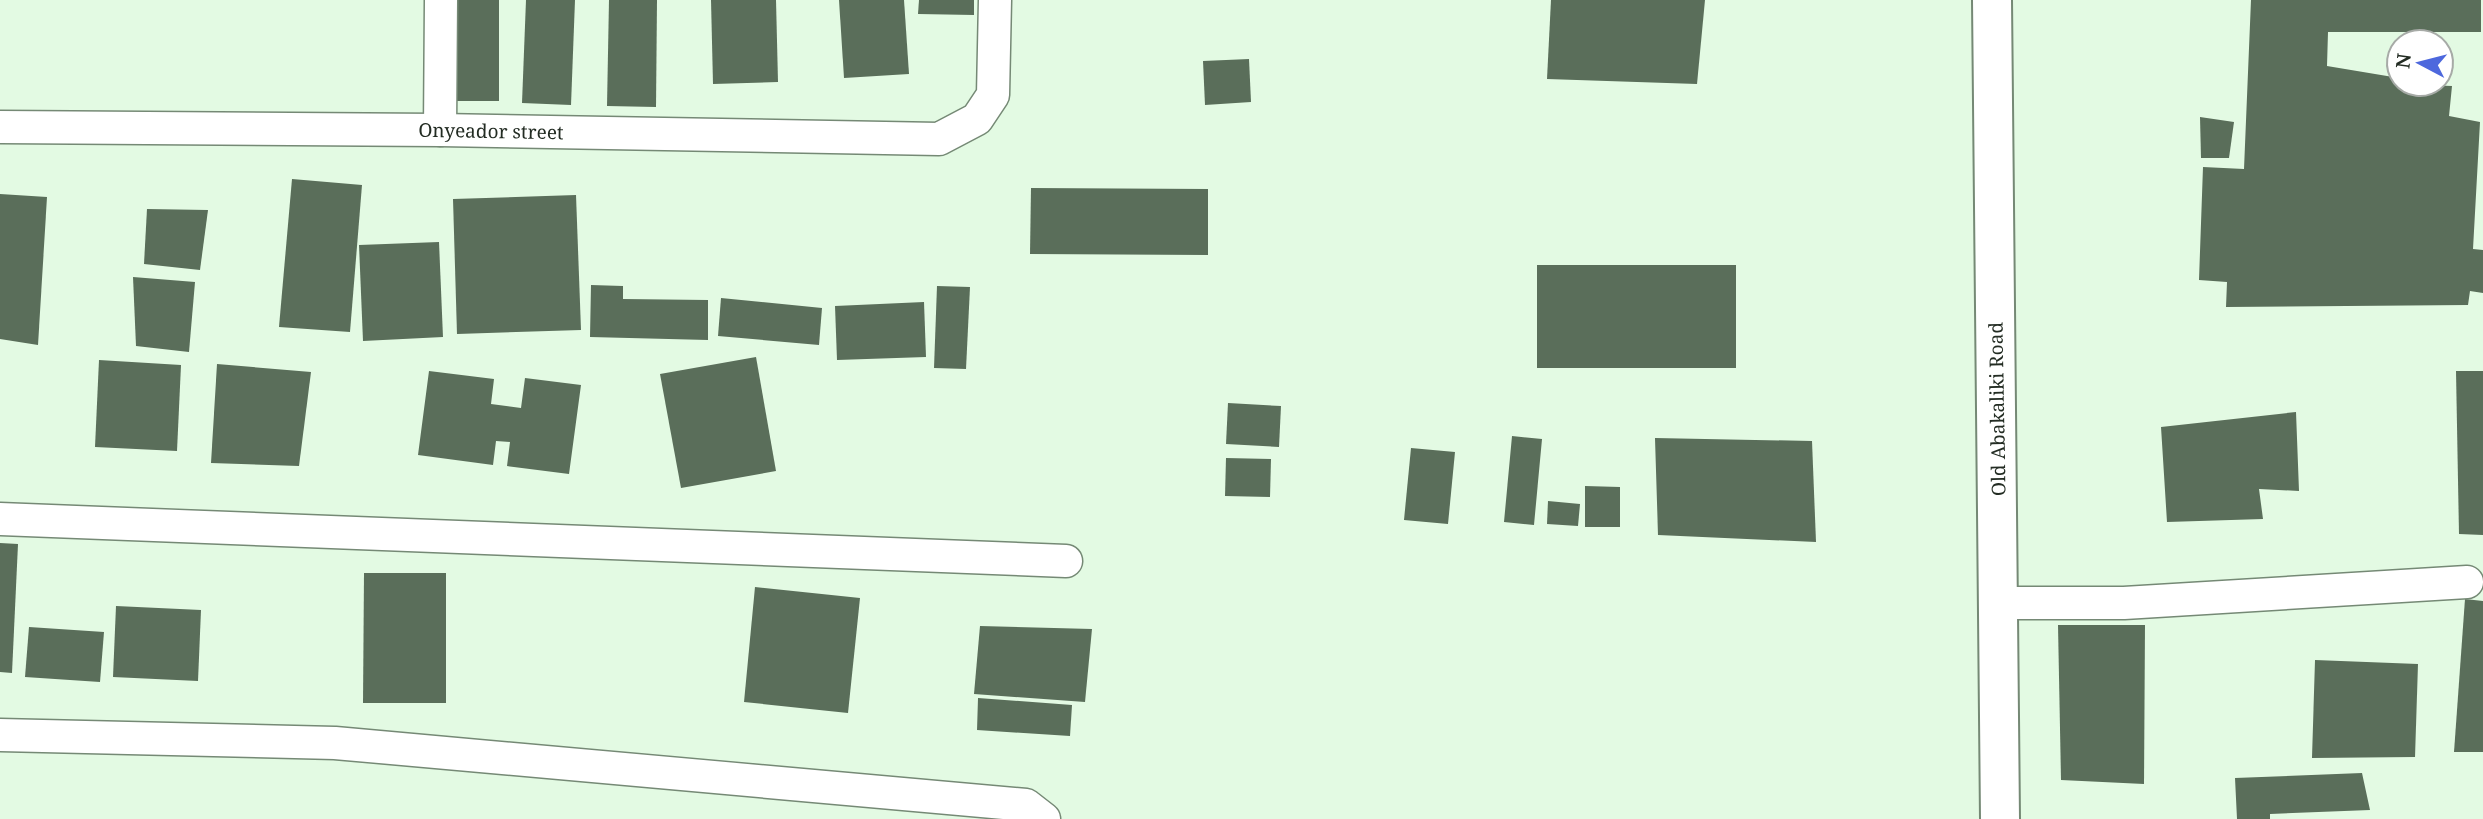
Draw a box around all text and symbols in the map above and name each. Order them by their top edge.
north arrow [2385,28,2455,98]
text: N [2389,52,2417,70]
street label: Onyeador street [418,117,564,145]
street label: Old Abakaliki Road [1982,321,2012,496]

